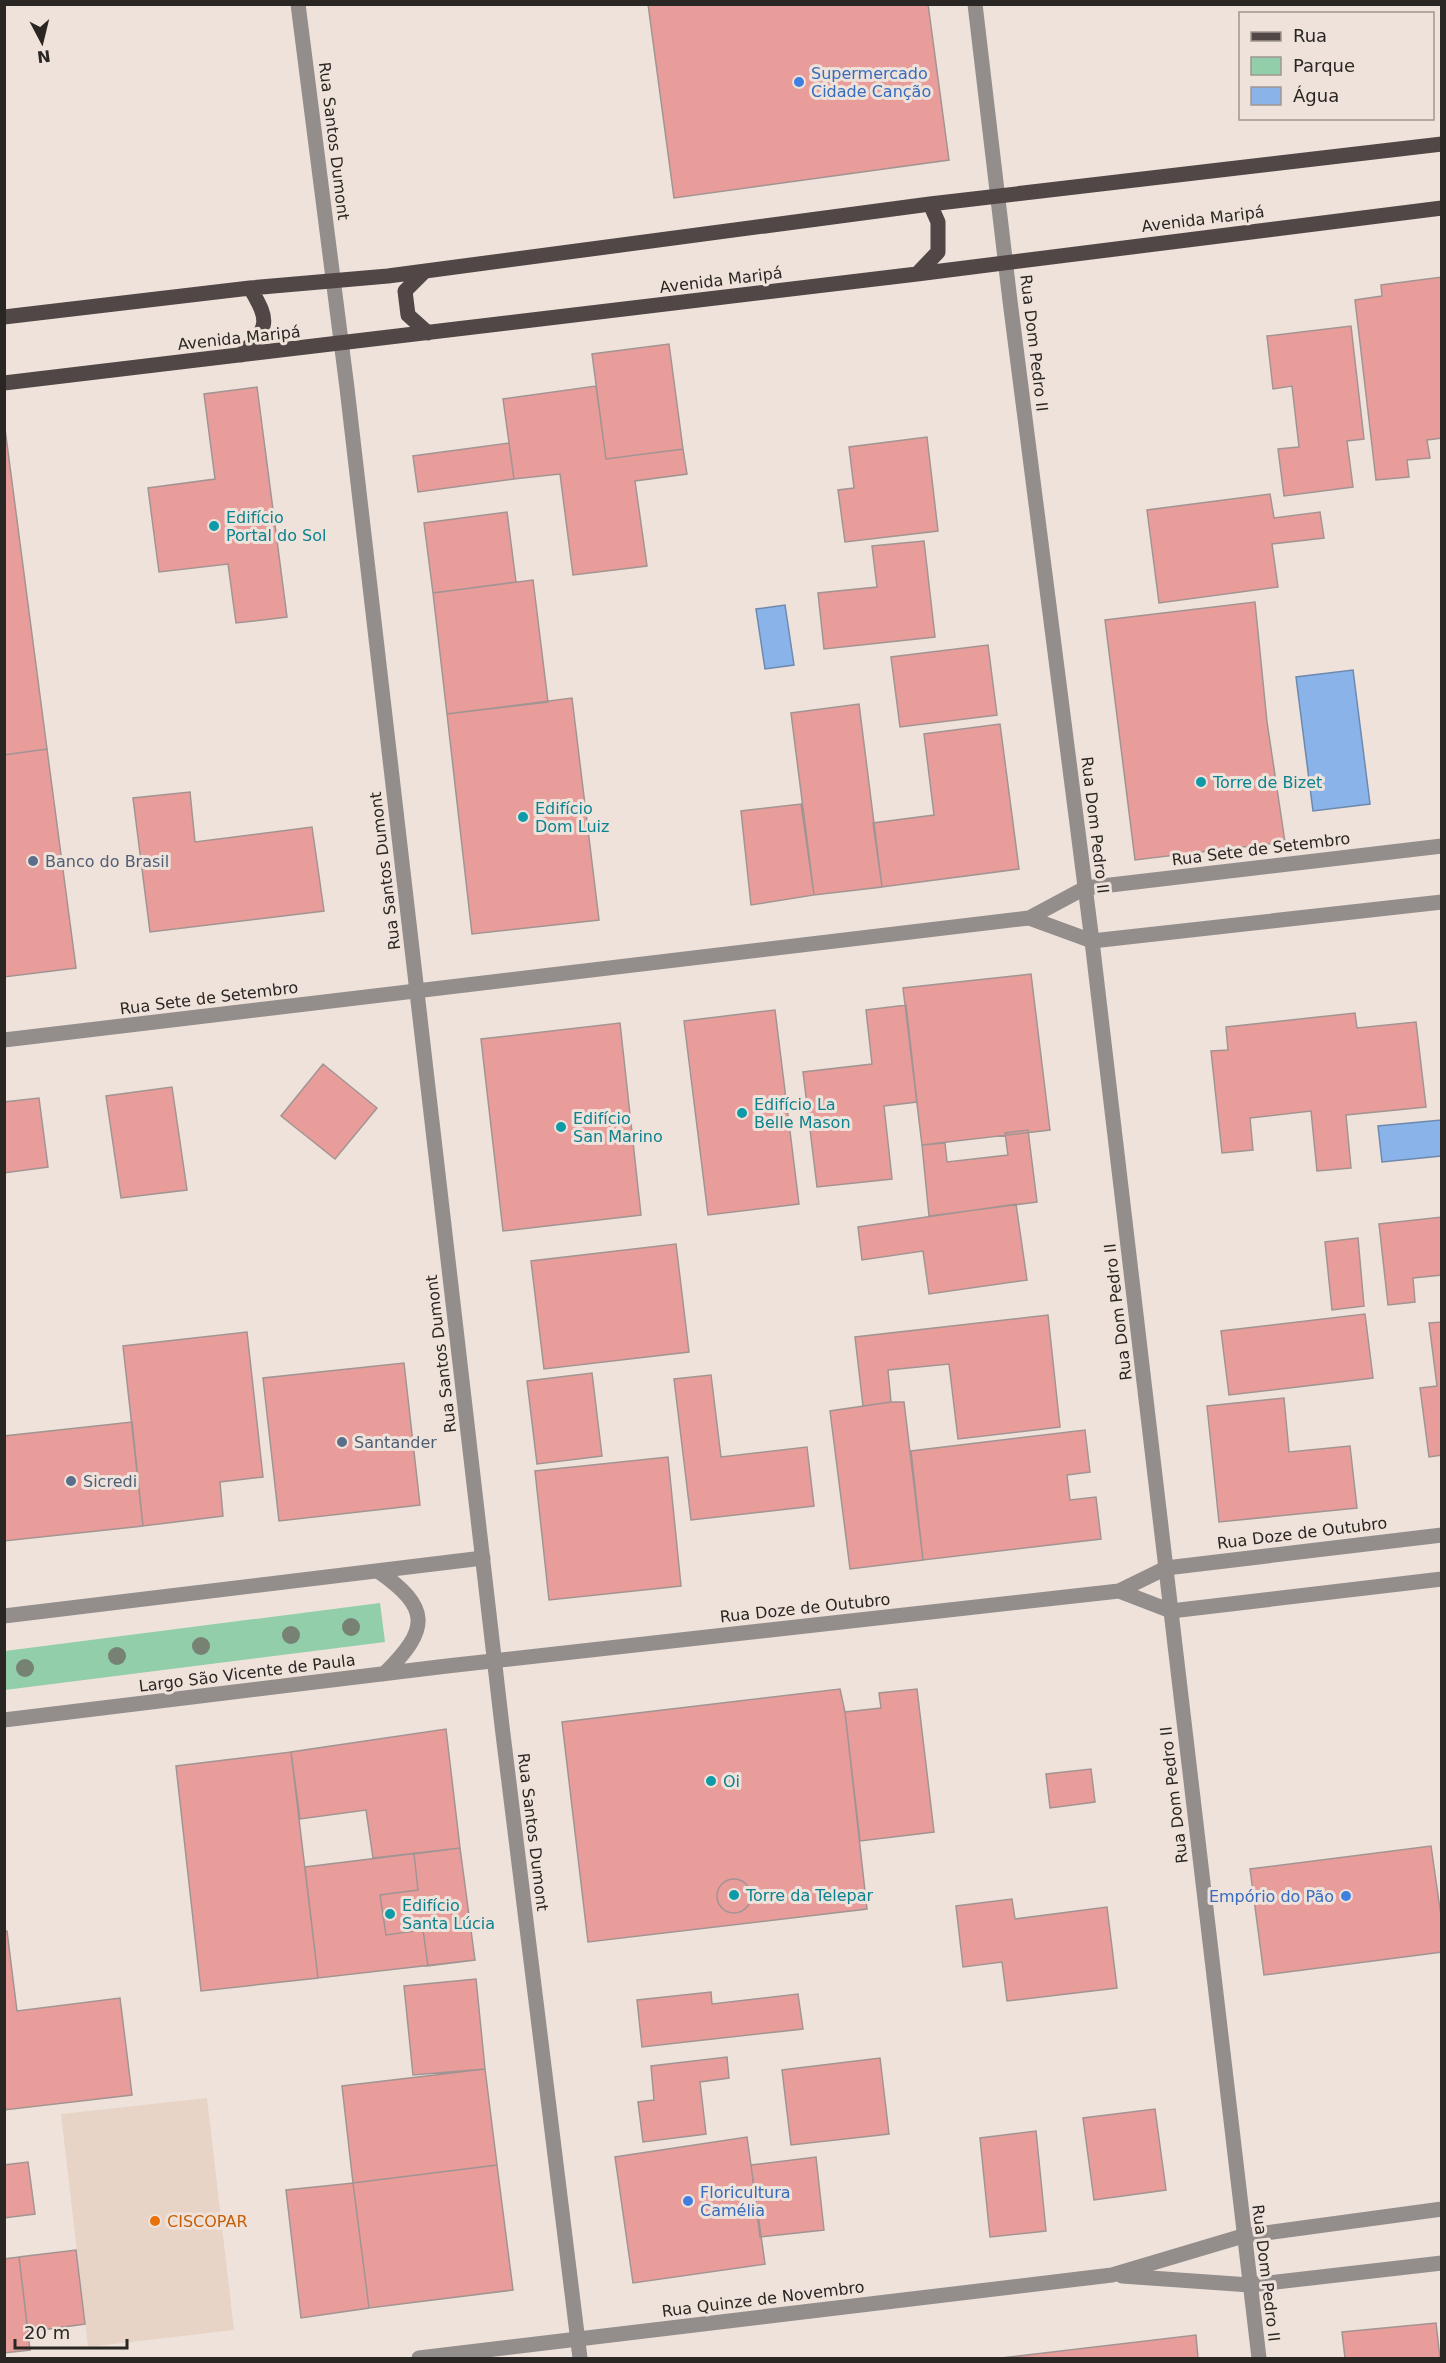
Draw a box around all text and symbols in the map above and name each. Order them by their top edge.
north arrow [12,12,72,72]
legend [1239,12,1434,120]
text: Rua [1293,25,1327,46]
text: N [36,46,52,67]
text: Parque [1293,55,1355,76]
street label: Rua Santos Dumont [315,61,353,221]
place label: Supermercado Cidade Canção [811,64,931,101]
marker: Supermercado Cidade Canção [792,75,806,89]
text: Água [1293,85,1339,106]
street label: Avenida Maripá [1141,202,1265,236]
street label: Avenida Maripá [659,263,783,297]
street label: Rua Dom Pedro II [1016,273,1052,413]
street label: Avenida Maripá [177,322,301,354]
place label: Edifício Portal do Sol [226,508,326,545]
marker: Edifício Portal do Sol [207,519,221,533]
street label: Rua Dom Pedro II [1077,755,1113,895]
place label: Torre de Bizet [1212,773,1322,792]
marker: Torre de Bizet [1194,775,1208,789]
street label: Rua Santos Dumont [366,791,404,951]
place label: Edifício Dom Luiz [535,799,609,836]
marker: Edifício Dom Luiz [516,810,530,824]
street label: Rua Sete de Setembro [1171,829,1351,869]
place label: Banco do Brasil [45,852,169,871]
marker: Banco do Brasil [26,854,40,868]
street label: Rua Sete de Setembro [119,978,299,1018]
place label: Edifício La Belle Mason [754,1095,851,1132]
marker: Edifício La Belle Mason [735,1106,749,1120]
place label: Edifício San Marino [573,1109,663,1146]
marker: Edifício San Marino [554,1120,568,1134]
street label: Rua Dom Pedro II [1100,1242,1136,1382]
street label: Rua Santos Dumont [422,1274,460,1434]
place label: Santander [354,1433,437,1452]
marker: Santander [335,1435,349,1449]
place label: Sicredi [83,1472,137,1491]
marker: Sicredi [64,1474,78,1488]
street label: Rua Doze de Outubro [1216,1513,1388,1553]
street label: Rua Doze de Outubro [719,1590,891,1626]
street label: Largo São Vicente de Paula [138,1650,356,1696]
street label: Rua Dom Pedro II [1156,1725,1192,1865]
street label: Rua Santos Dumont [514,1752,552,1912]
place label: Oi [723,1772,740,1791]
marker: Oi [704,1774,718,1788]
place label: Torre da Telepar [745,1886,873,1905]
place label: Empório do Pão [1209,1887,1334,1906]
marker: Torre da Telepar [727,1888,741,1902]
marker: Empório do Pão [1339,1889,1353,1903]
place label: Edifício Santa Lúcia [402,1896,495,1933]
marker: Edifício Santa Lúcia [383,1907,397,1921]
place label: Floricultura Camélia [700,2183,791,2220]
marker: Floricultura Camélia [681,2194,695,2208]
street label: Rua Dom Pedro II [1248,2203,1284,2343]
place label: CISCOPAR [167,2212,248,2231]
marker: CISCOPAR [148,2214,162,2228]
street label: Rua Quinze de Novembro [661,2277,865,2321]
scale bar [15,2312,128,2350]
text: 20 m [24,2322,70,2343]

